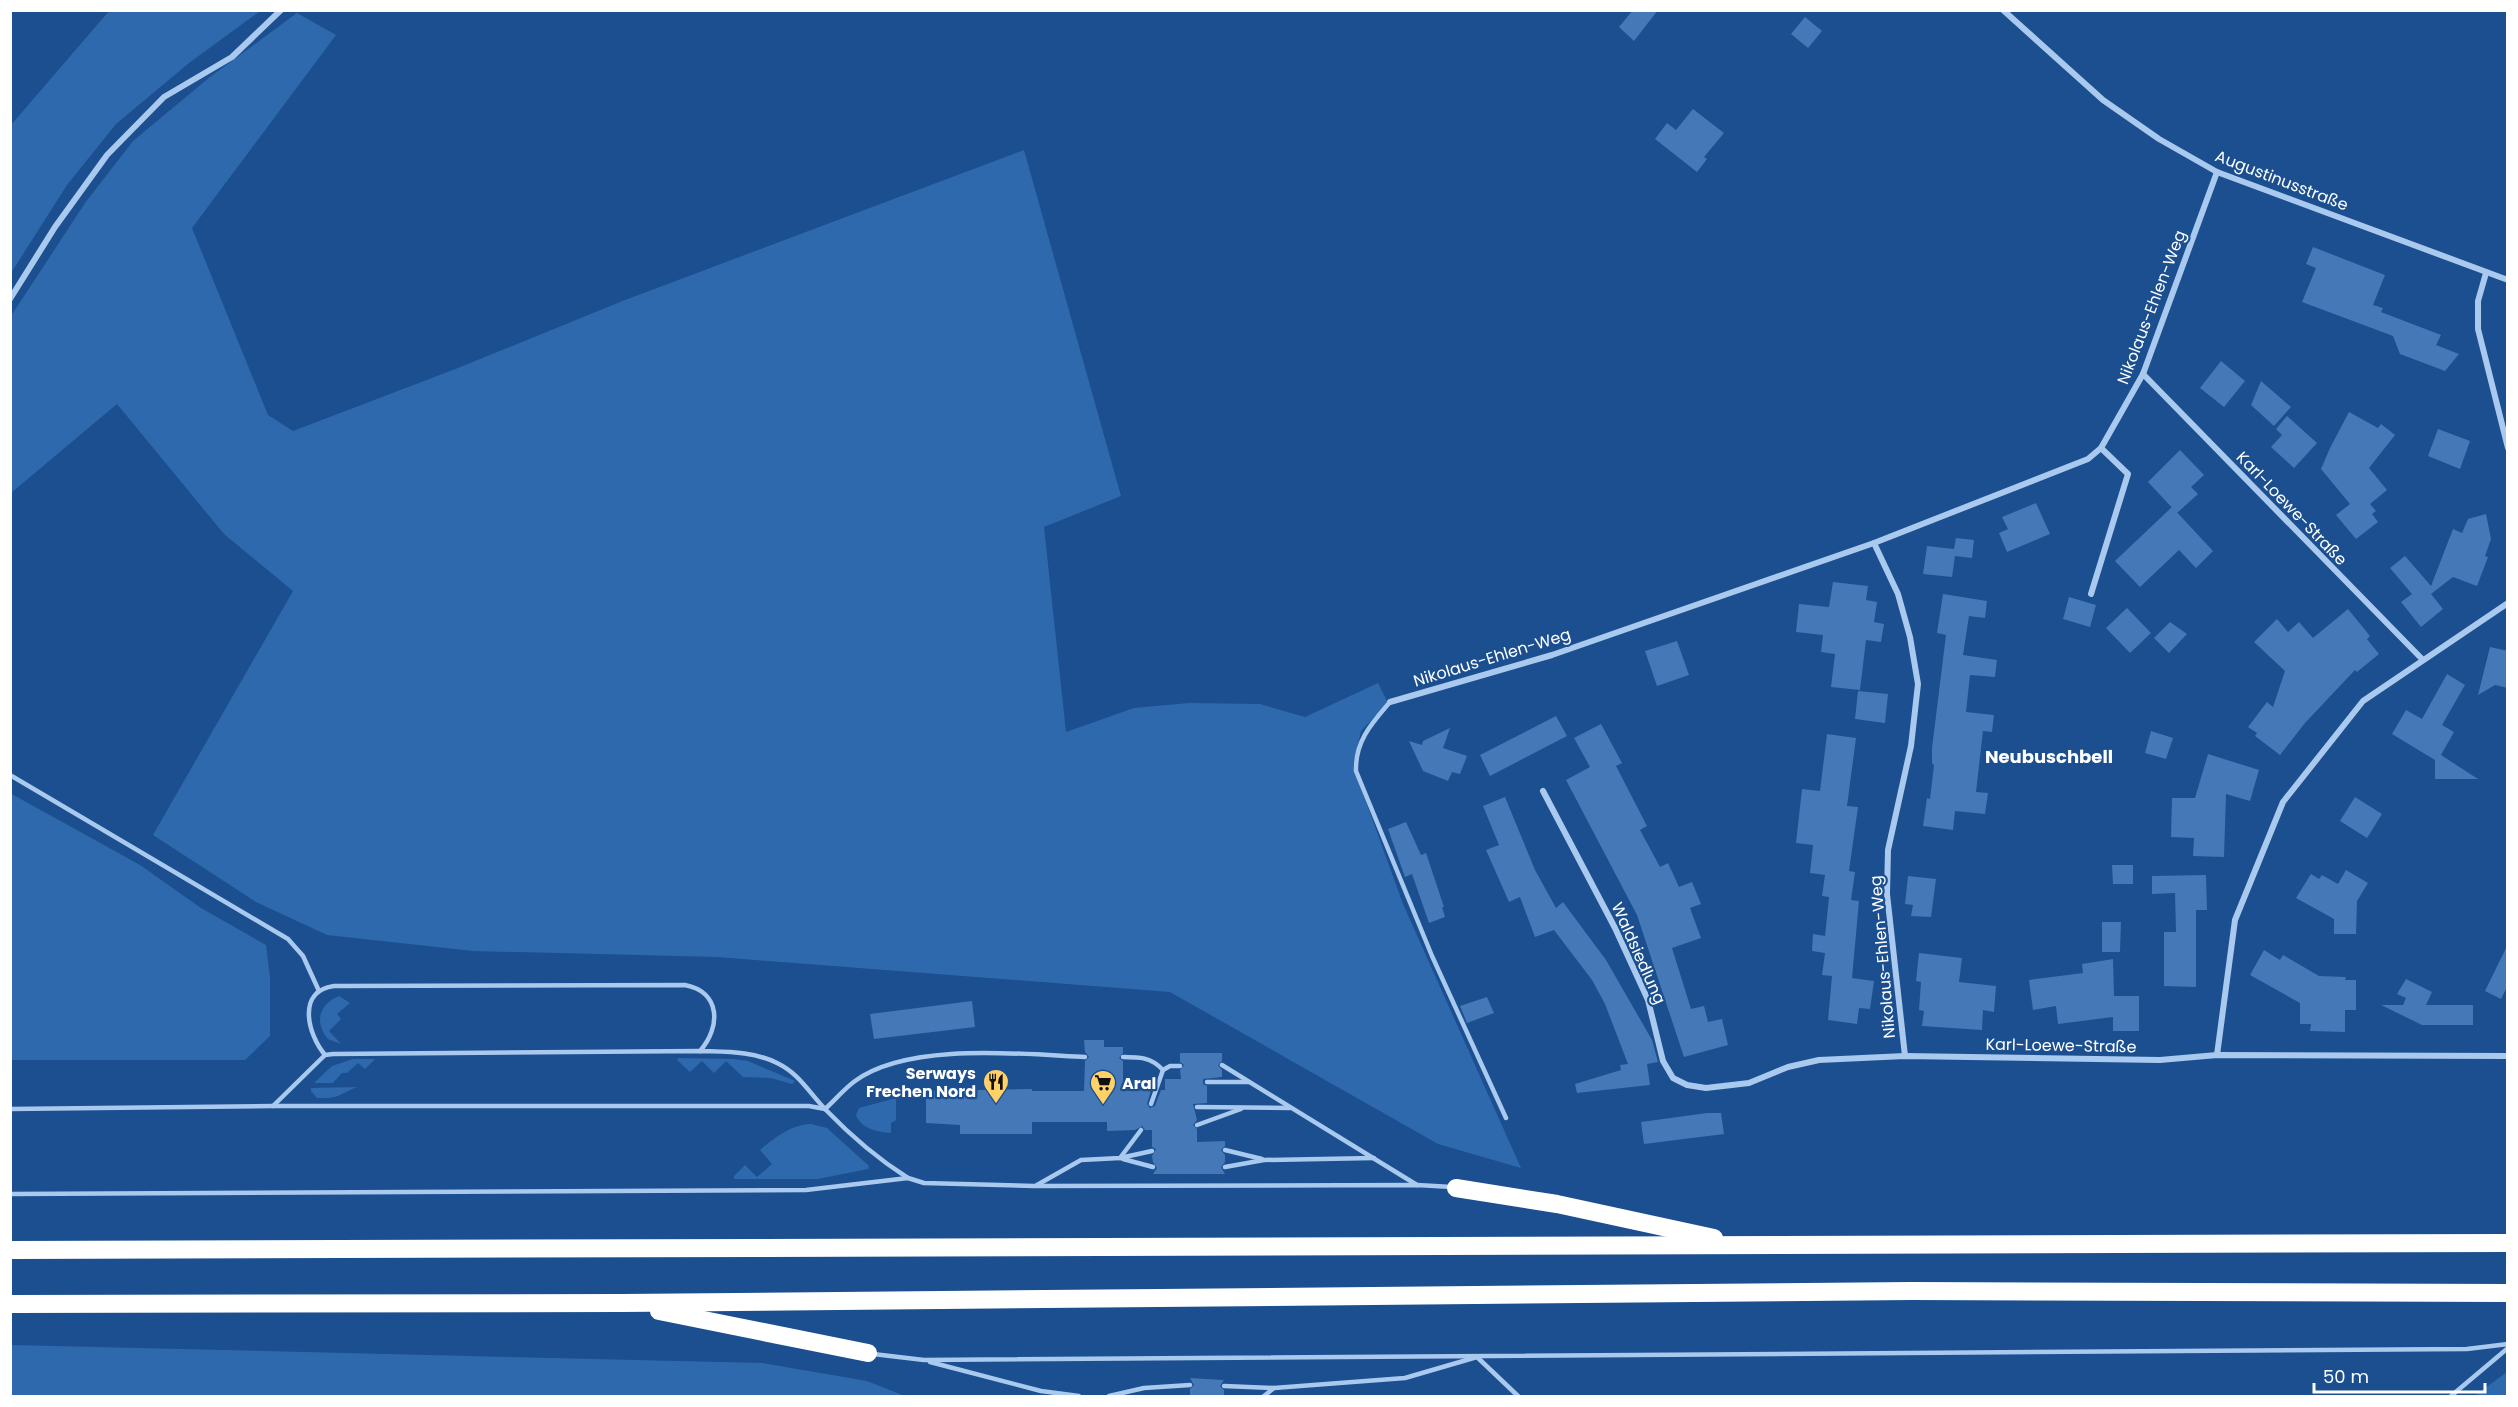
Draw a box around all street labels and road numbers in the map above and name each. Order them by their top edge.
street label: Augustinusstraße [2212,144,2352,216]
street label: Nikolaus-Ehlen-Weg [2111,227,2192,388]
street label: Karl-Loewe-Straße [2231,446,2352,571]
street label: Nikolaus-Ehlen-Weg [1411,623,1574,692]
street label: Nikolaus-Ehlen-Weg [1864,874,1901,1039]
street label: Waldsiedlung [1606,899,1671,1008]
street label: Karl-Loewe-Straße [1985,1033,2137,1058]

